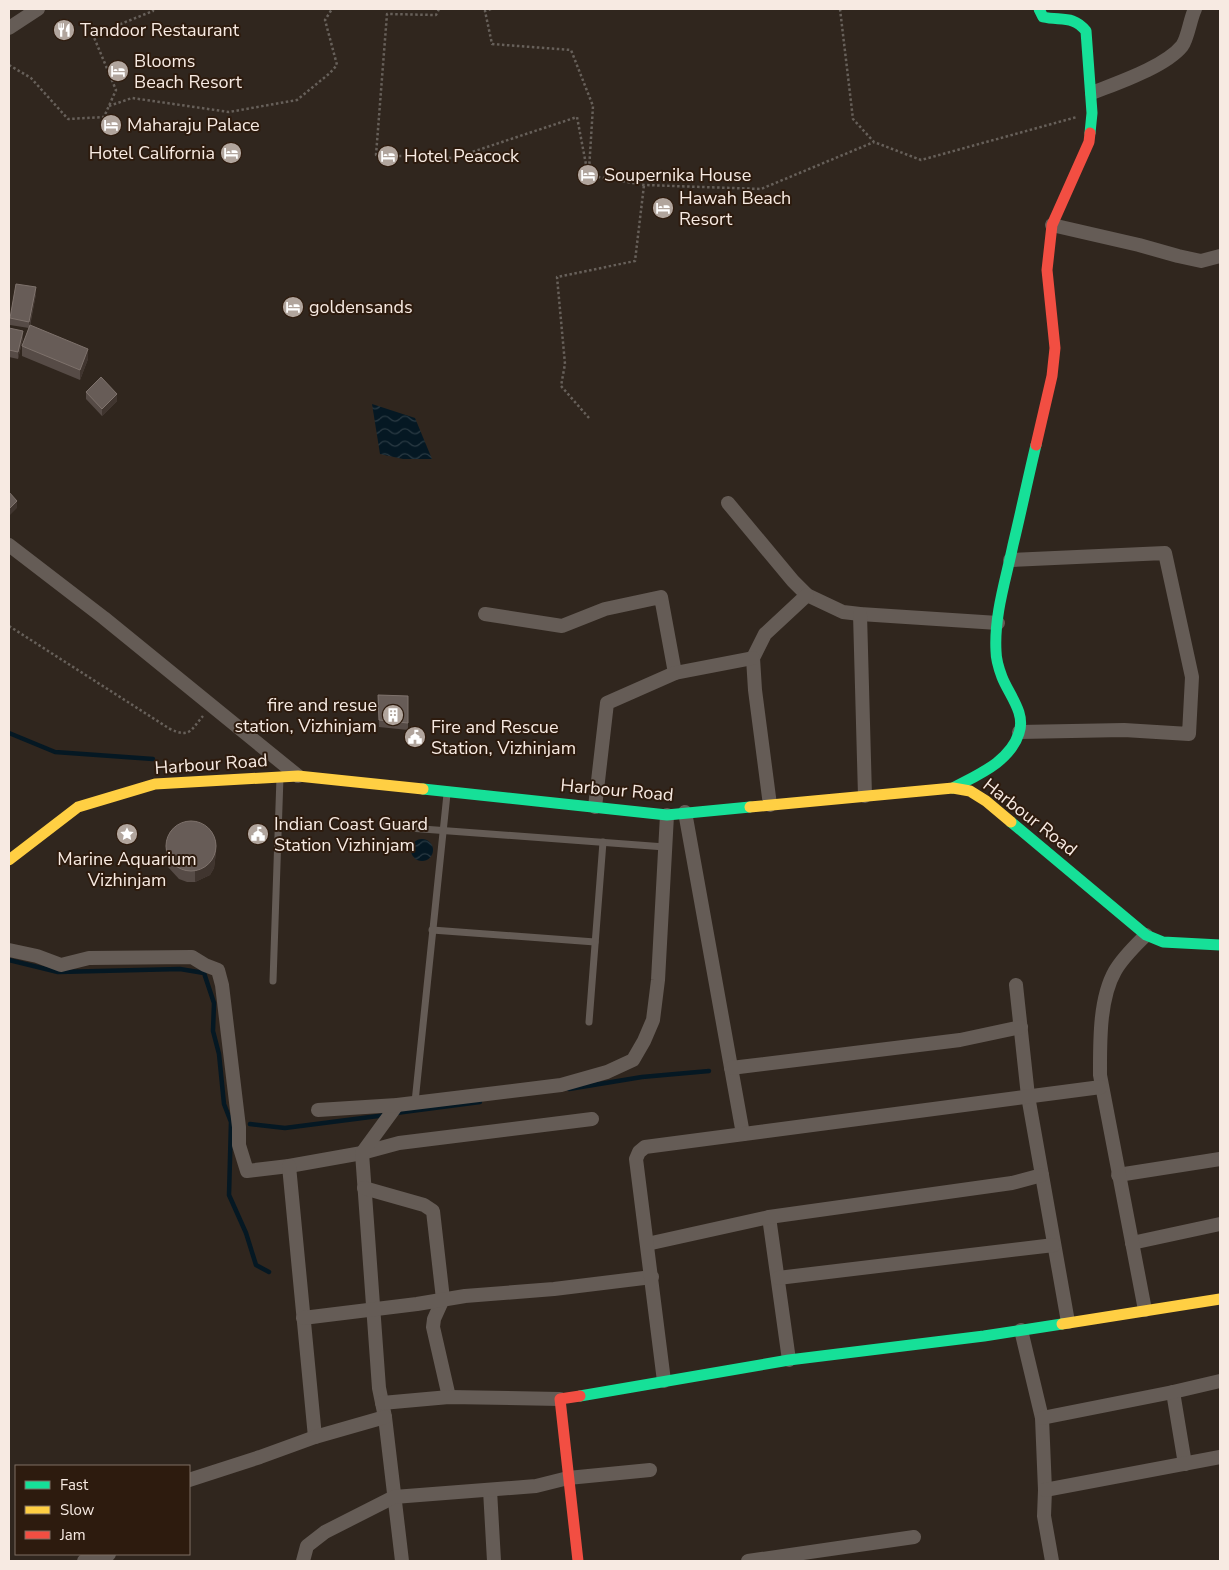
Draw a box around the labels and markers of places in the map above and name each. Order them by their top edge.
restaurant icon: Tandoor Restaurant [52,18,76,42]
place label: Tandoor Restaurant [80,18,240,42]
place label: Blooms Beach Resort [134,49,242,94]
hotel icon: Blooms Beach Resort [106,59,130,83]
hotel icon: Maharaju Palace [99,113,123,137]
place label: Maharaju Palace [127,113,260,137]
place label: Hotel California [89,141,215,165]
hotel icon: Hotel California [219,141,243,165]
hotel icon: Hotel Peacock [376,144,400,168]
place label: Hotel Peacock [404,144,520,168]
hotel icon: Soupernika House [576,163,600,187]
place label: Soupernika House [604,163,751,187]
place label: Hawah Beach Resort [679,186,791,231]
hotel icon: Hawah Beach Resort [651,196,675,220]
hotel icon: goldensands [281,295,305,319]
place label: goldensands [309,295,413,319]
place label: fire and resue station, Vizhinjam [234,693,377,738]
building icon: fire and resue station, Vizhinjam [381,703,405,727]
place label: Fire and Rescue Station, Vizhinjam [431,715,576,760]
public building icon: Fire and Rescue Station, Vizhinjam [403,725,427,749]
place label: Indian Coast Guard Station Vizhinjam [274,812,428,857]
place icon: Marine Aquarium Vizhinjam [115,822,139,846]
public building icon: Indian Coast Guard Station Vizhinjam [246,822,270,846]
place label: Marine Aquarium Vizhinjam [57,847,197,892]

